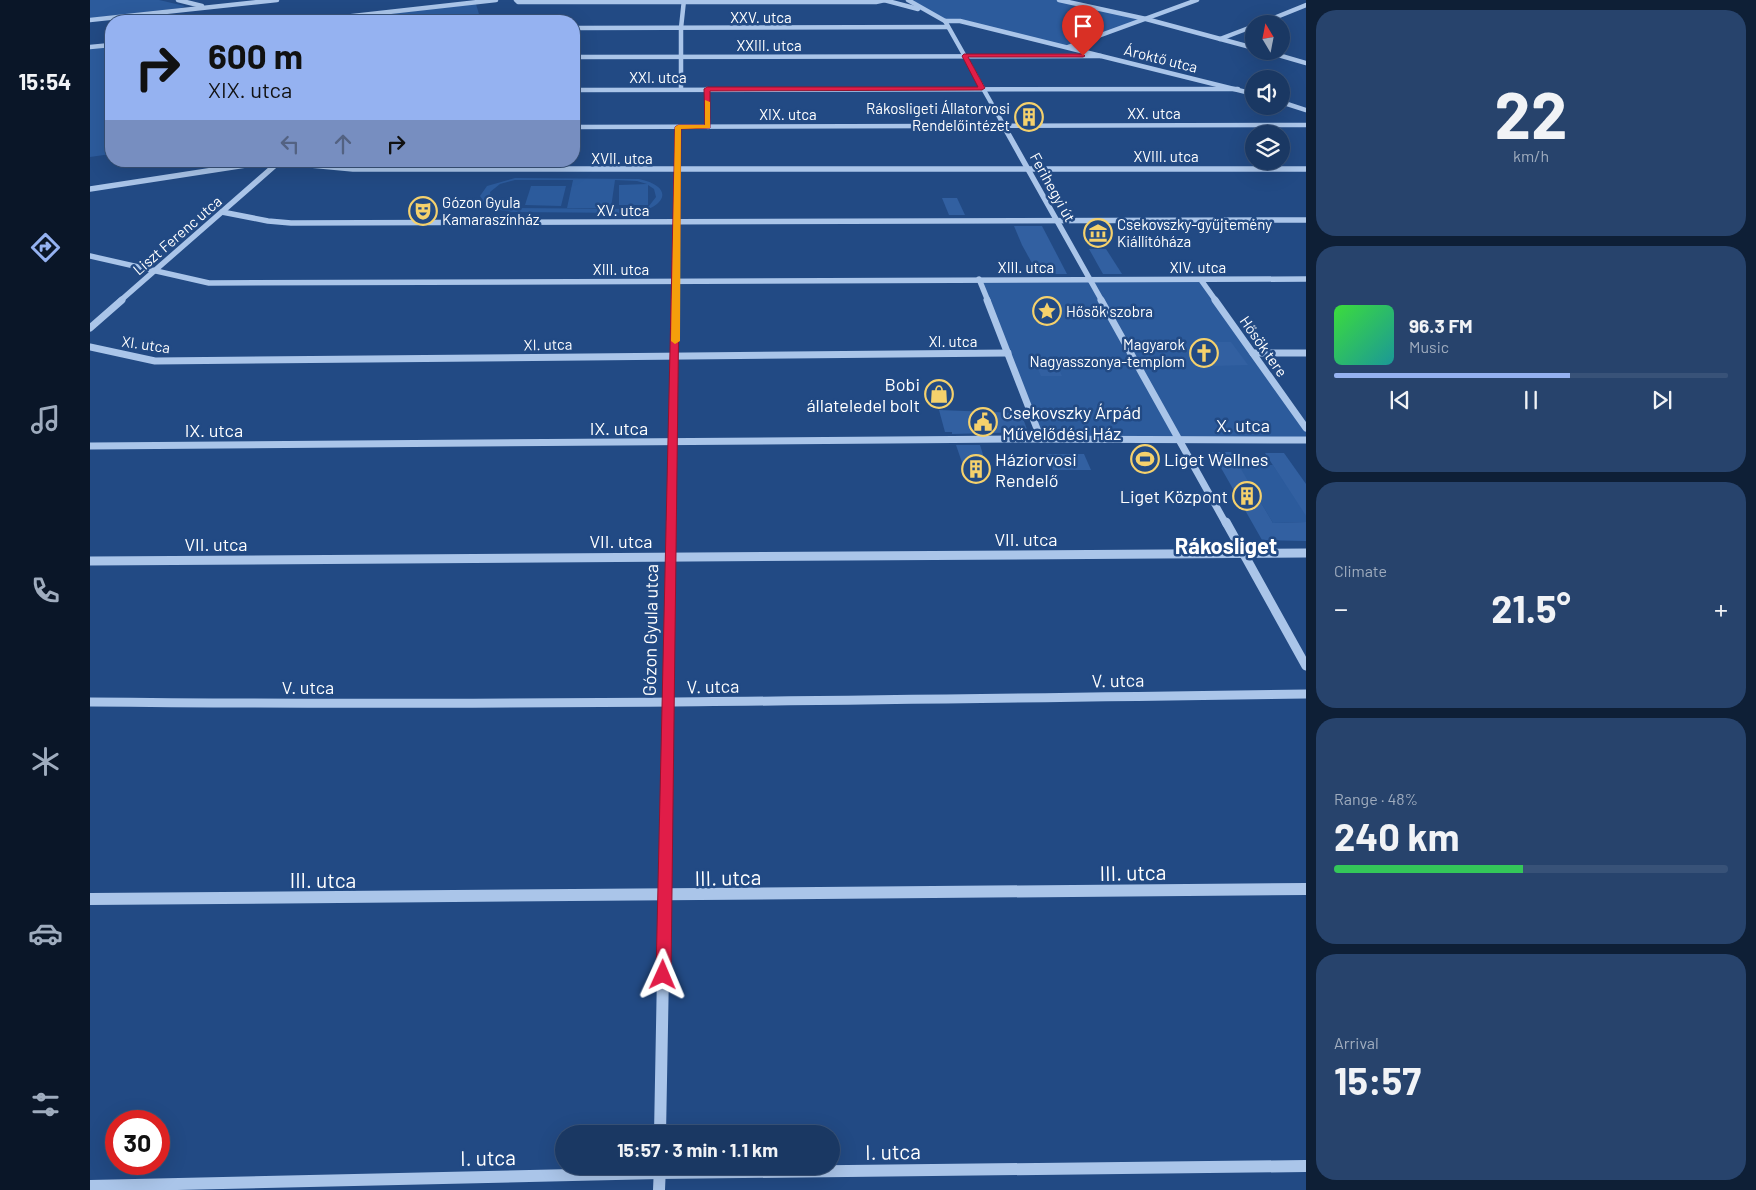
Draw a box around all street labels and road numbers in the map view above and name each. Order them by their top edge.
street label: XXV. utca [730,8,792,26]
street label: XXIII. utca [736,36,802,54]
street label: Ároktő utca [1122,40,1200,76]
street label: XXI. utca [629,68,687,86]
street label: XX. utca [1127,104,1181,122]
street label: XIX. utca [759,105,817,123]
street label: XVIII. utca [1133,147,1199,165]
street label: XVII. utca [591,149,653,167]
street label: Ferihegyi út [1027,149,1079,225]
street label: Liszt Ferenc utca [129,192,225,278]
street label: XV. utca [597,201,649,219]
street label: XIII. utca [998,258,1054,276]
street label: XIV. utca [1170,258,1226,276]
street label: XIII. utca [593,260,649,278]
street label: Hősök tere [1236,312,1292,380]
street label: XI. utca [121,332,171,356]
street label: XI. utca [929,332,977,350]
street label: XI. utca [524,335,572,353]
street label: X. utca [1216,414,1270,436]
street label: IX. utca [590,417,648,439]
street label: IX. utca [185,419,243,441]
street label: VII. utca [994,528,1058,550]
street label: VII. utca [589,530,653,552]
street label: VII. utca [184,533,248,555]
street label: Gózon Gyula utca [638,564,662,696]
street label: V. utca [1091,669,1145,691]
street label: V. utca [686,675,740,697]
street label: V. utca [282,676,334,698]
street label: III. utca [1099,859,1167,885]
street label: III. utca [694,864,762,890]
street label: III. utca [290,867,356,892]
street label: I. utca [865,1138,921,1164]
street label: I. utca [460,1144,516,1170]

